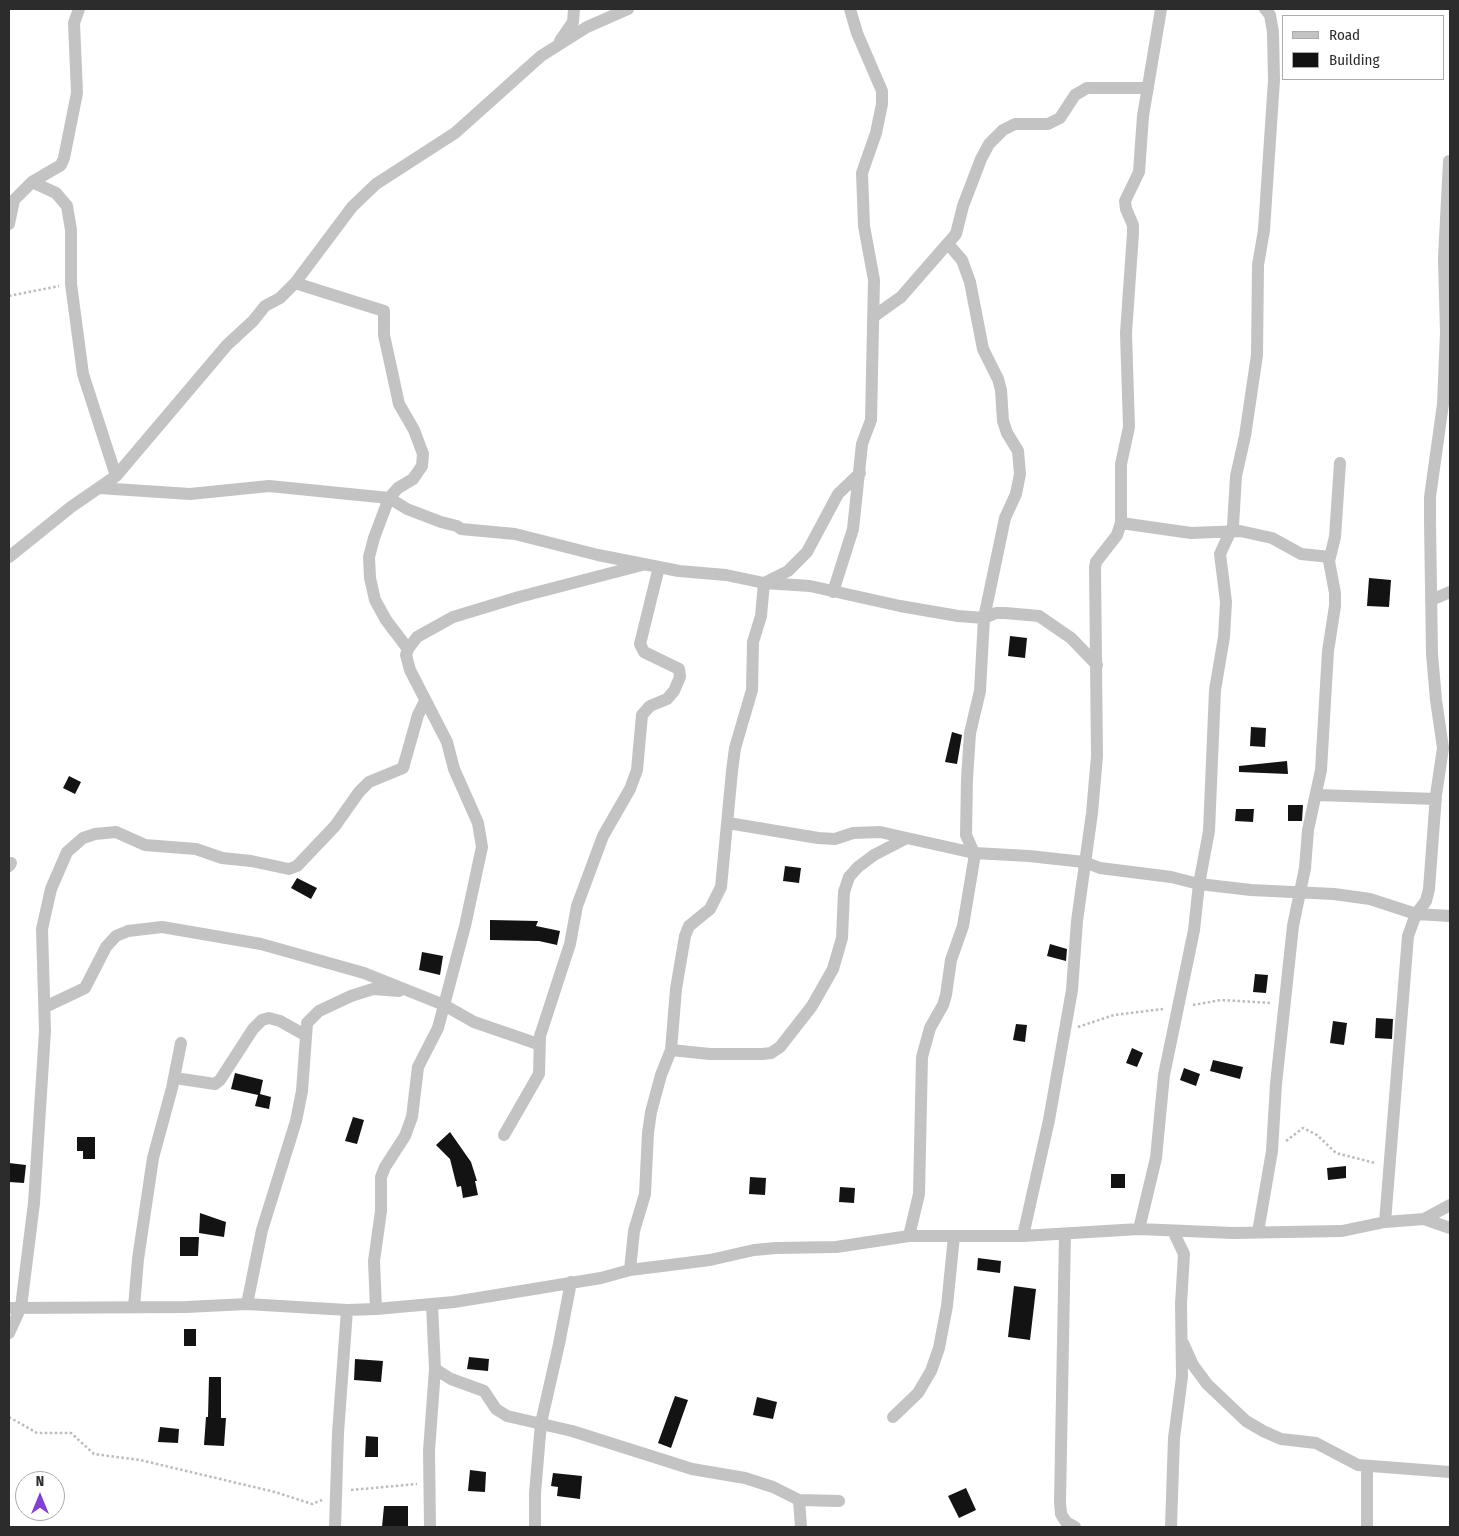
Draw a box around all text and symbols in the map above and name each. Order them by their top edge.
legend [1282,15,1444,80]
text: Road [1329,26,1360,44]
text: Building [1329,51,1380,69]
north arrow [15,1471,65,1521]
text: N [36,1473,44,1490]

